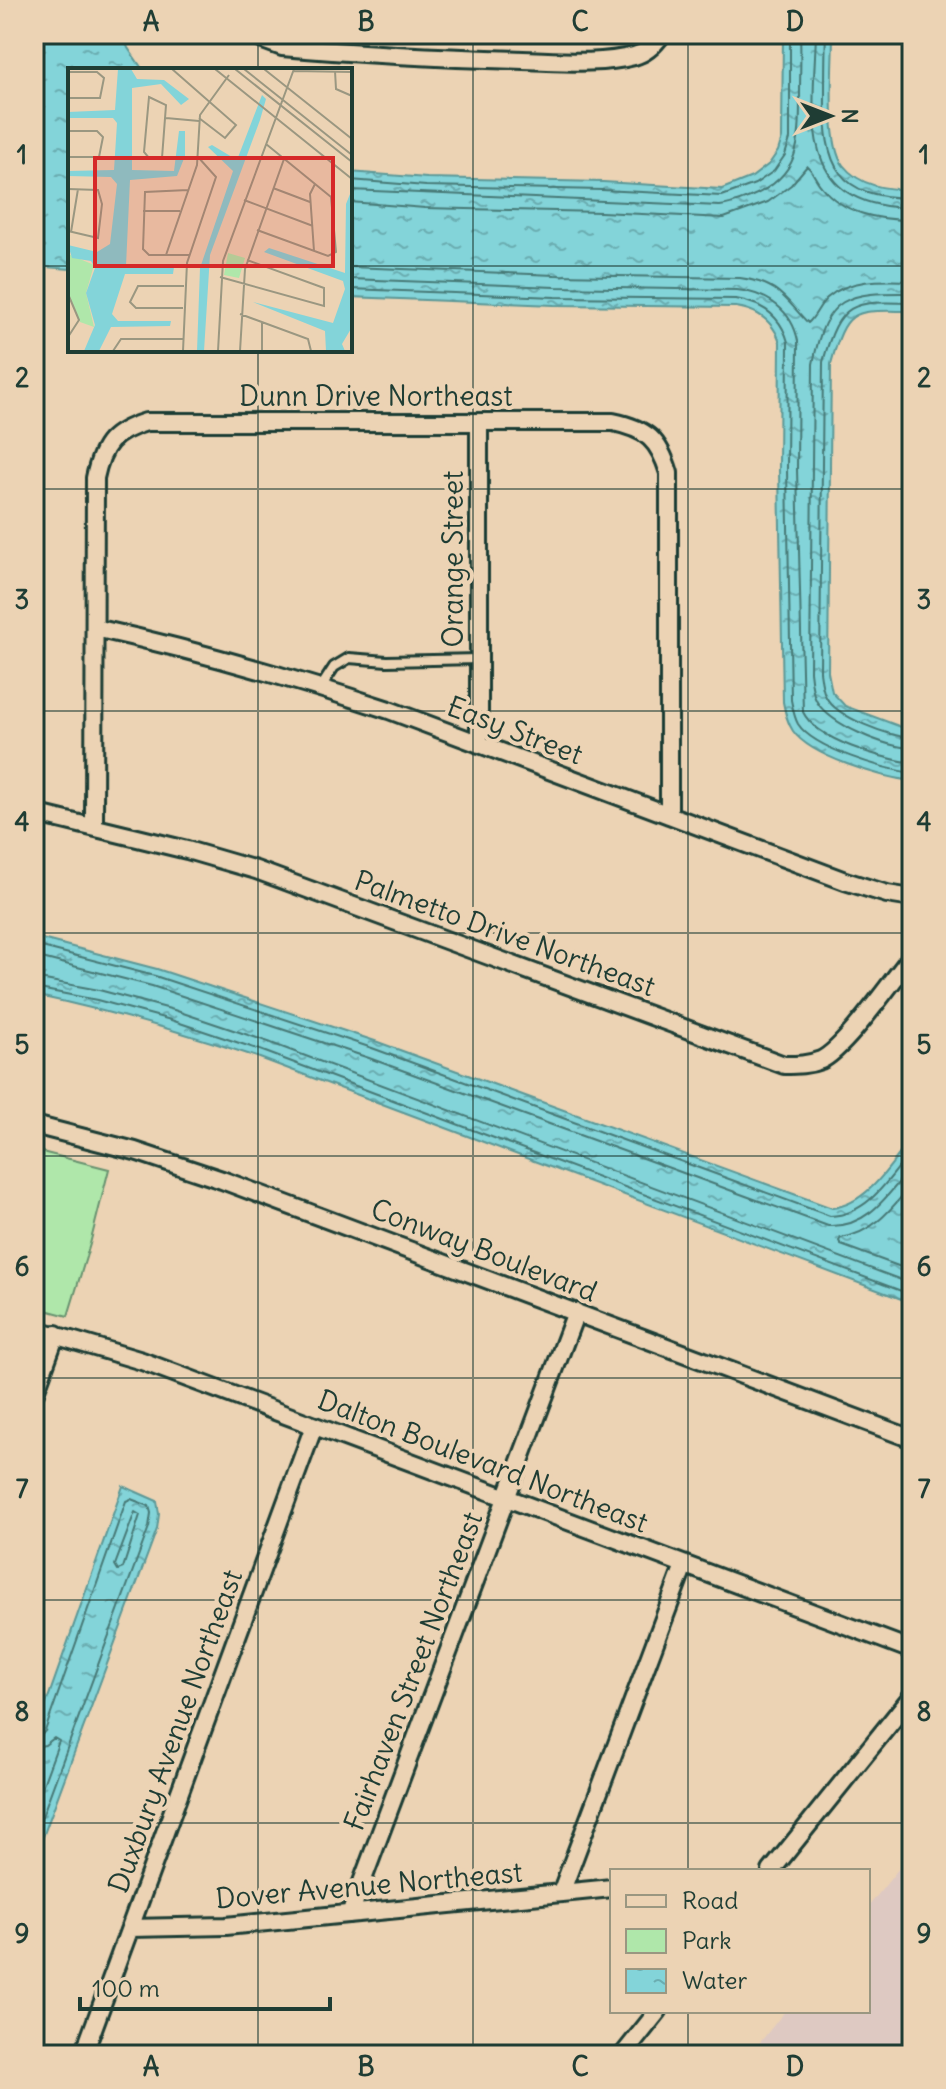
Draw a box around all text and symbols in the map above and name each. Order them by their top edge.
text: A [143,5,160,38]
text: B [357,5,375,38]
text: C [571,5,589,38]
text: D [786,5,804,38]
inset map [68,68,352,352]
north arrow [790,76,870,156]
text: N [836,108,864,124]
text: 1 [17,138,27,171]
text: 1 [919,138,929,171]
text: 2 [15,361,29,394]
text: 2 [917,361,931,394]
street label: Dunn Drive Northeast [239,378,513,414]
street label: Orange Street [435,470,471,648]
text: 3 [15,583,29,616]
text: 3 [917,583,931,616]
street label: Easy Street [442,688,588,772]
text: 4 [14,805,30,838]
text: 4 [916,805,932,838]
street label: Palmetto Drive Northeast [350,862,660,1004]
text: 5 [15,1028,30,1061]
text: 5 [917,1028,932,1061]
street label: Conway Boulevard [366,1190,602,1310]
text: 6 [14,1250,30,1283]
text: 6 [916,1250,932,1283]
street label: Dalton Boulevard Northeast [313,1381,653,1541]
text: 7 [16,1472,29,1505]
text: 7 [918,1472,931,1505]
street label: Fairhaven Street Northeast [336,1507,490,1835]
street label: Duxbury Avenue Northeast [100,1564,250,1898]
text: 8 [15,1695,29,1728]
text: 8 [917,1695,931,1728]
street label: Dover Avenue Northeast [214,1854,524,1916]
legend [610,1869,870,2013]
text: Road [682,1885,738,1915]
text: 9 [15,1917,29,1950]
text: 9 [917,1917,931,1950]
text: Park [682,1925,732,1955]
scale bar [80,1961,330,2011]
text: Water [682,1965,747,1995]
text: 100 m [92,1973,160,2003]
text: A [143,2050,160,2083]
text: B [357,2050,375,2083]
text: C [571,2050,589,2083]
text: D [786,2050,804,2083]

